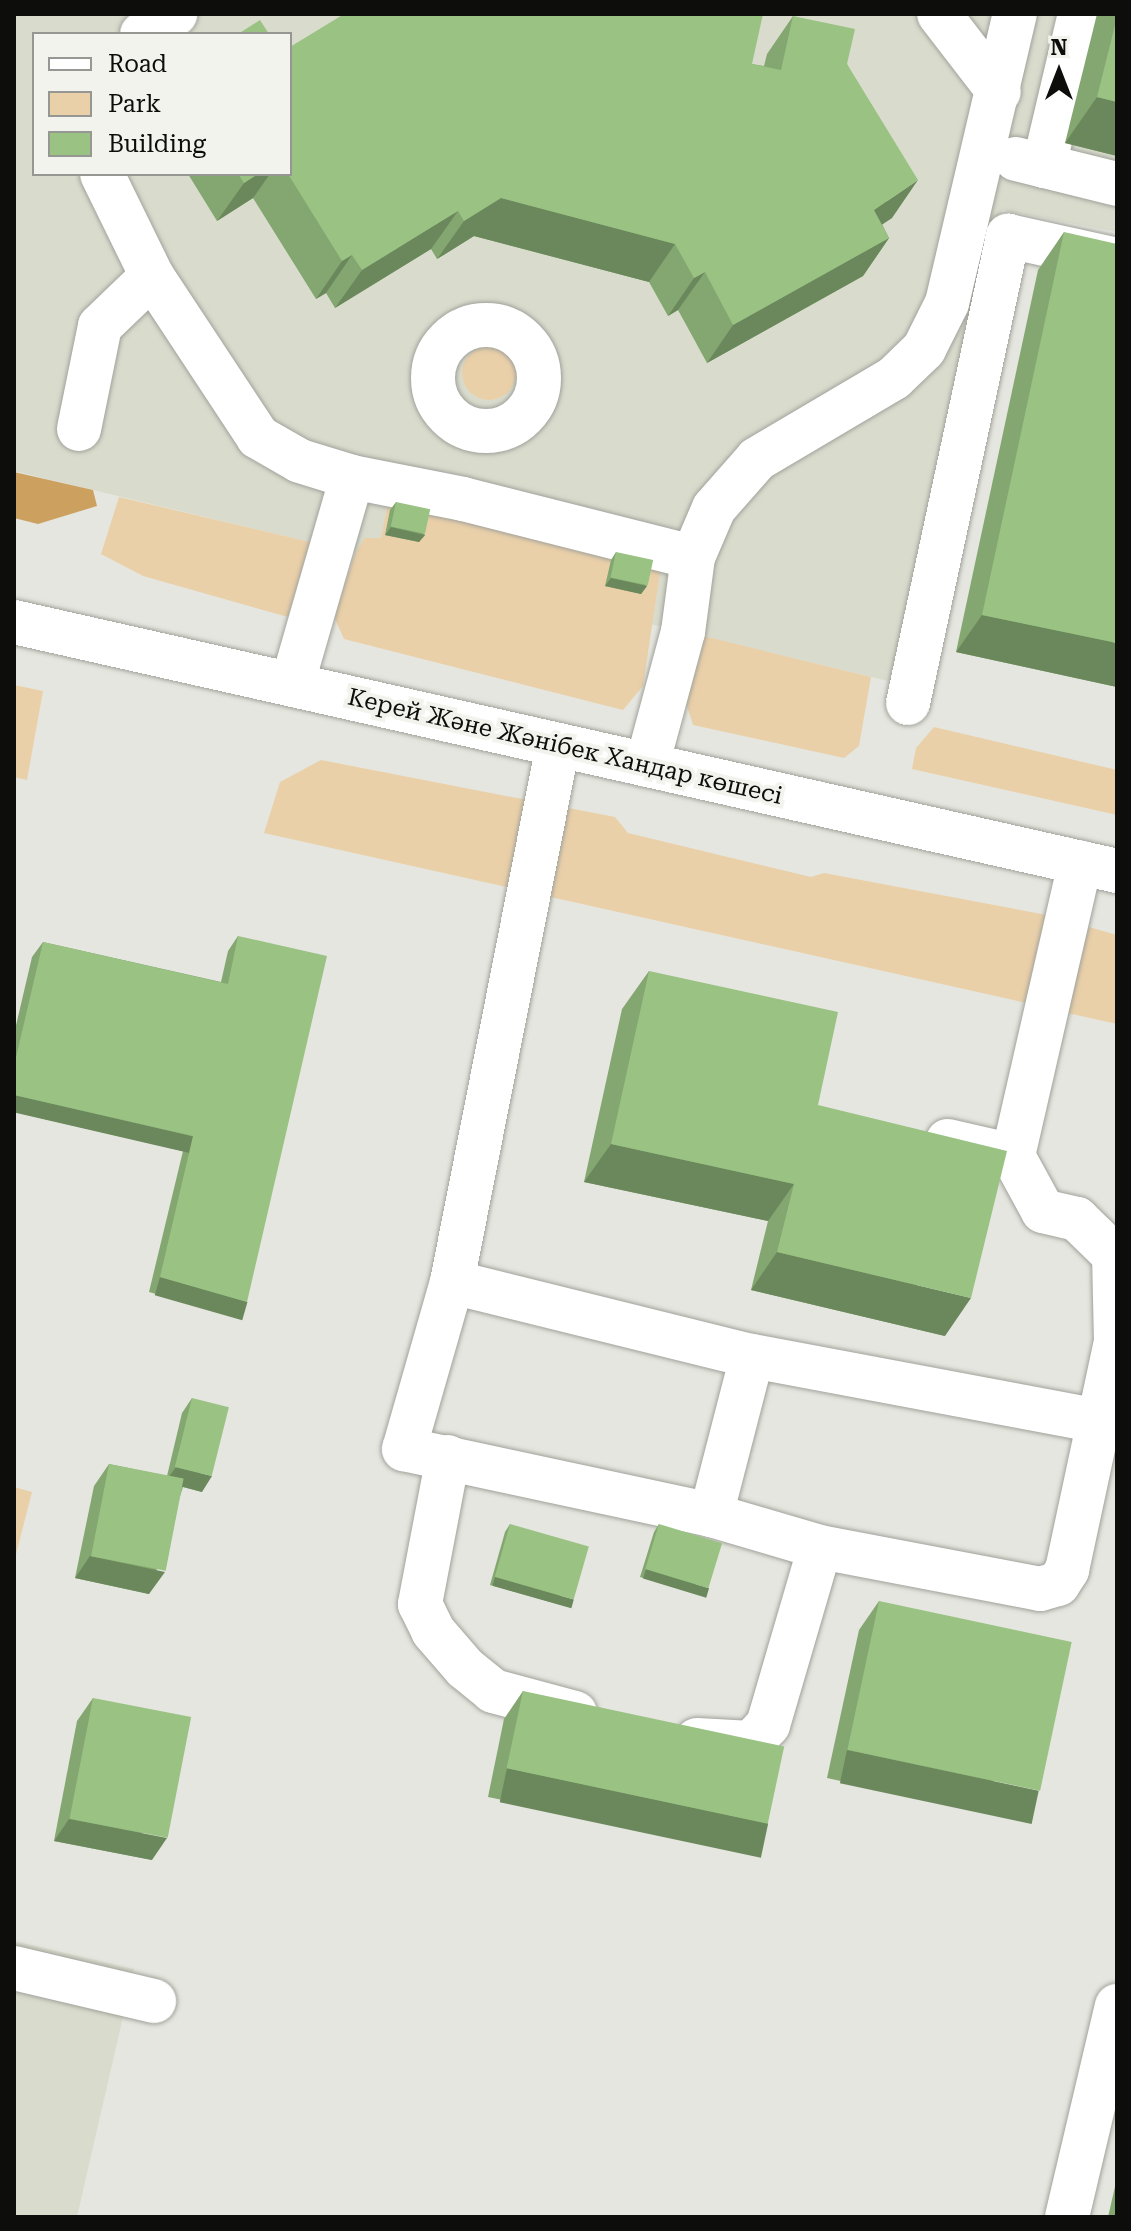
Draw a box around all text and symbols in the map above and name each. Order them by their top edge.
legend [32,32,292,176]
north arrow [1019,32,1099,112]
text: N [1051,35,1067,60]
text: Road [108,50,167,78]
text: Park [108,90,161,118]
text: Building [108,130,206,158]
street label: Керей Және Жәнібек Хандар көшесі [345,683,785,811]

